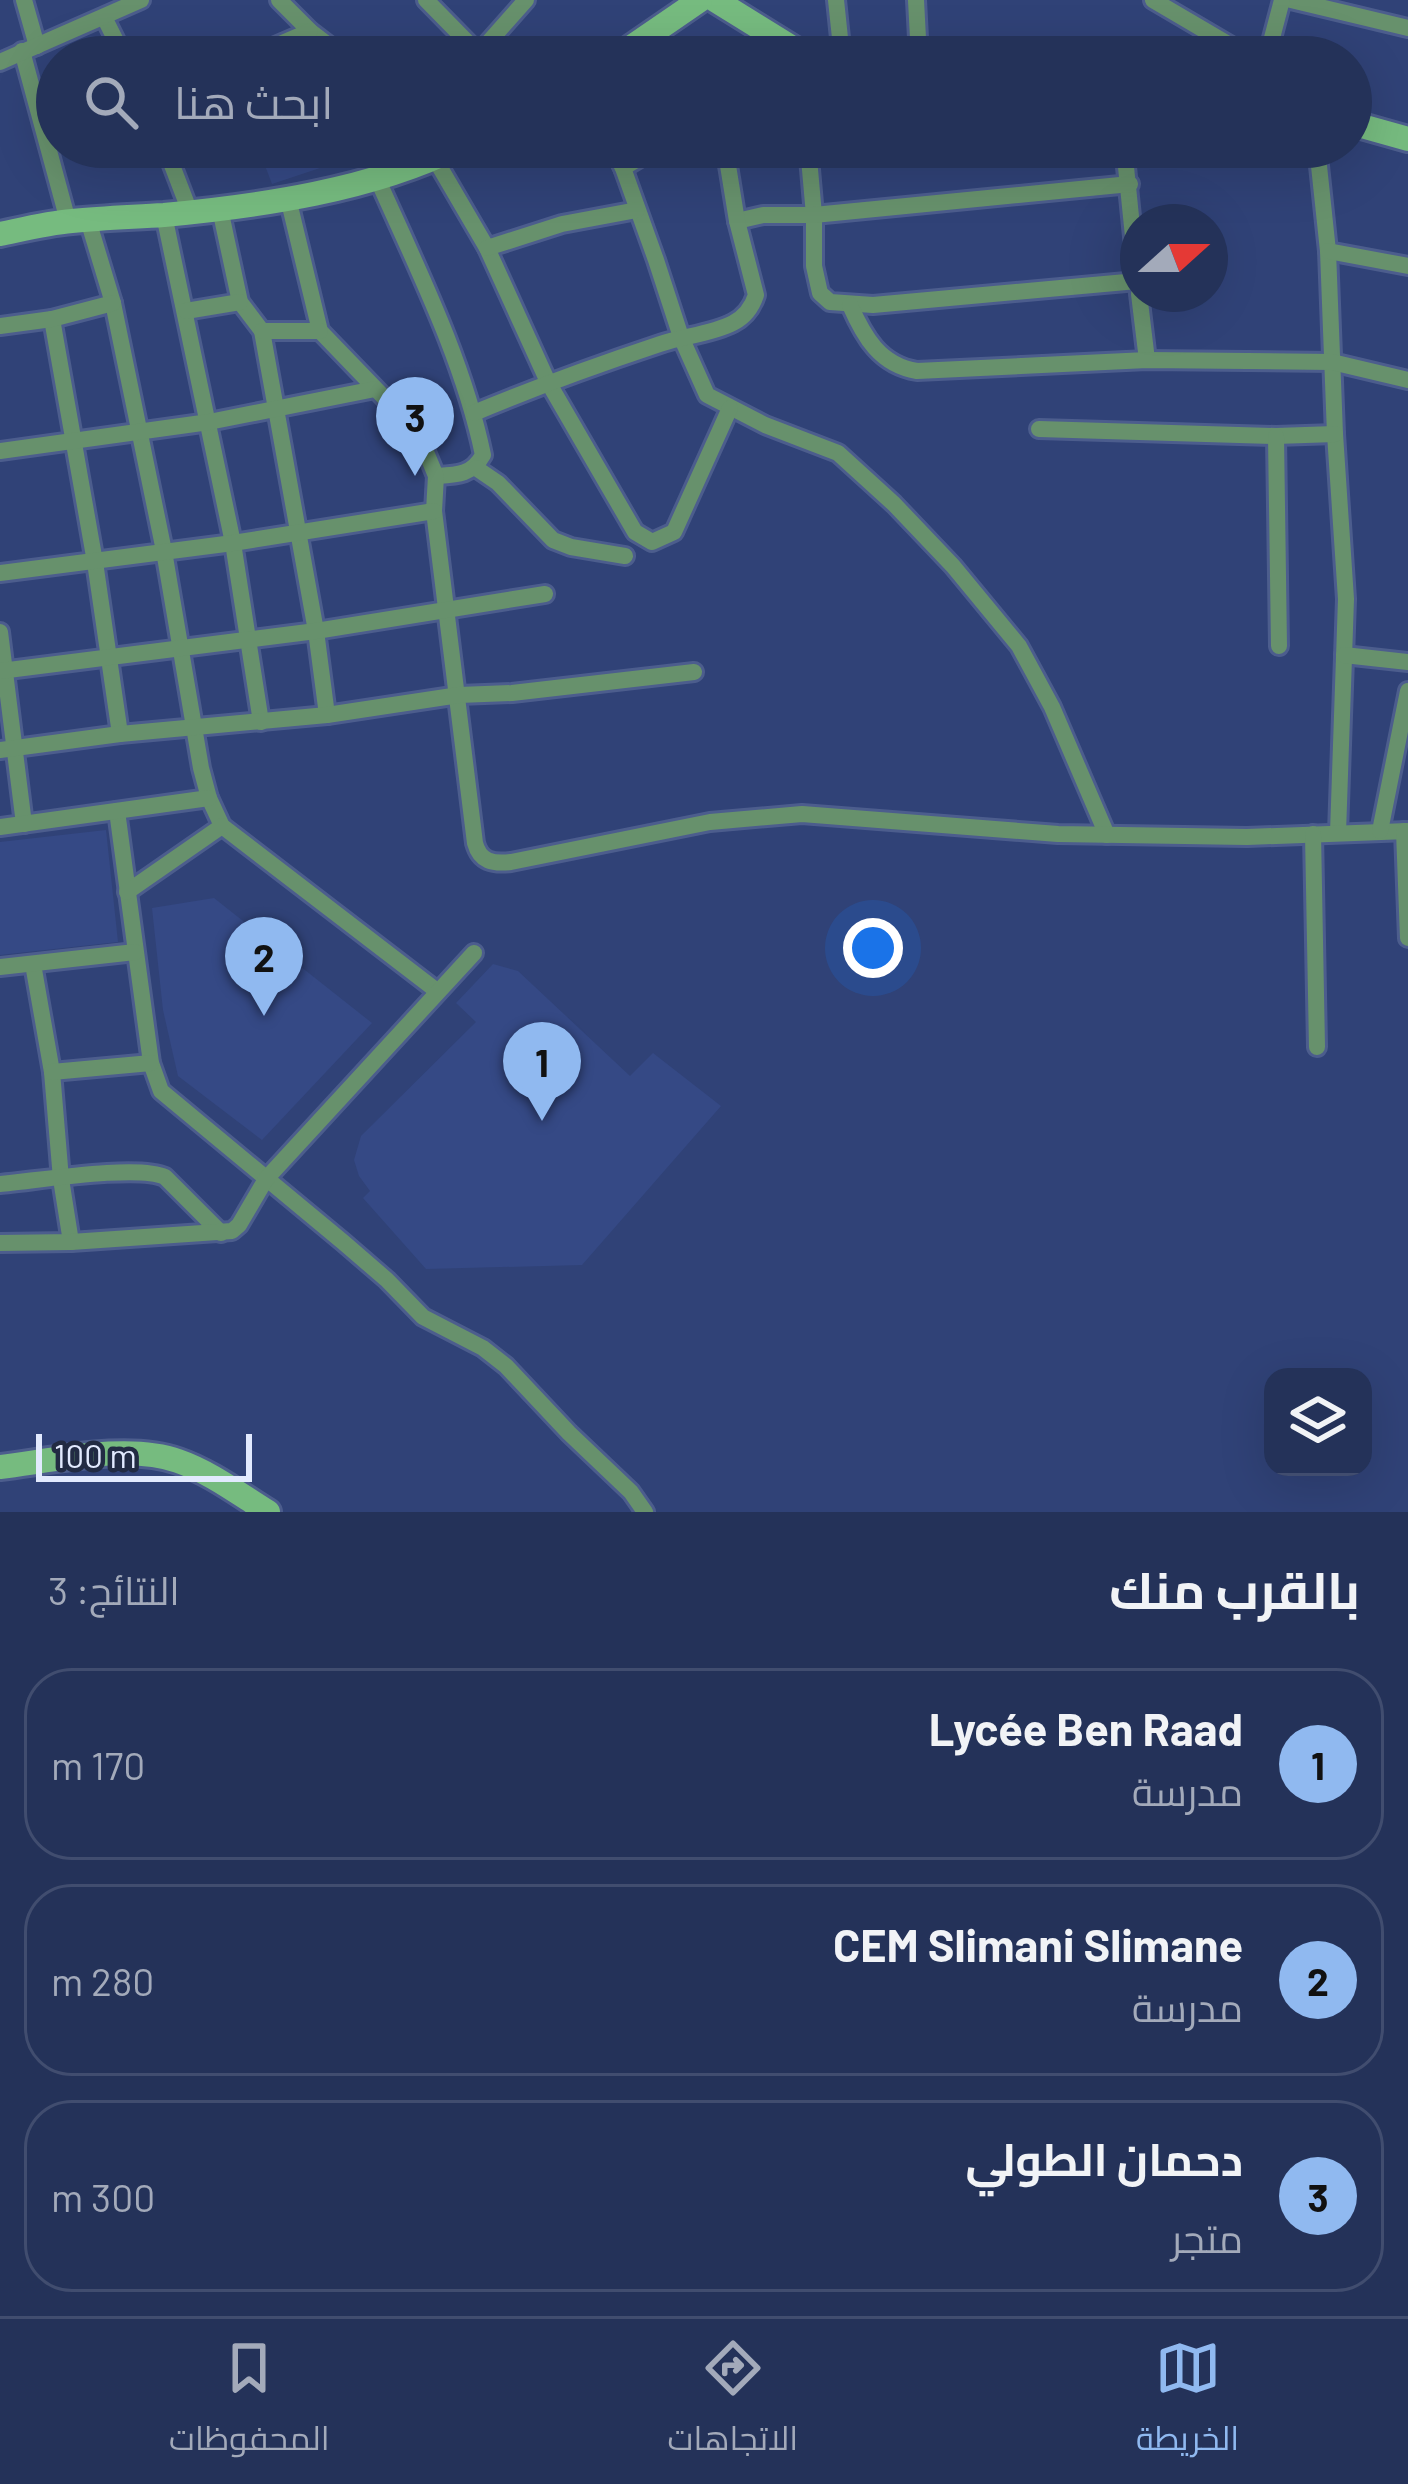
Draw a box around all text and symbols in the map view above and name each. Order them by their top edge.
search box [36,36,1372,168]
icon: search [78,69,144,135]
text: ابحث هنا [174,74,333,128]
north arrow [1120,204,1228,312]
pin: 3 [376,377,454,476]
pin: 2 [225,917,303,1016]
your location [843,918,903,978]
pin: 1 [503,1022,581,1121]
map controls [1264,1368,1372,1476]
button: layers [1264,1368,1372,1476]
scale bar [36,1428,252,1481]
text: 100 m [54,1435,137,1475]
text: بالقرب منك [1109,1558,1360,1619]
text: النتائج: 3 [48,1566,180,1613]
text: Lycée Ben Raad [929,1701,1243,1755]
text: 170 m [51,1741,145,1788]
text: 1 [1311,1741,1325,1788]
text: مدرسة [1132,1767,1243,1814]
text: CEM Slimani Slimane [833,1917,1243,1971]
text: 280 m [51,1957,154,2004]
text: 2 [1307,1957,1329,2004]
text: مدرسة [1132,1983,1243,2030]
text: دحمان الطولي [965,2131,1243,2185]
text: 300 m [51,2173,155,2220]
text: 3 [1307,2173,1329,2220]
text: متجر [1171,2214,1243,2261]
tab: المحفوظات [169,2335,330,2469]
tab: الاتجاهات [667,2335,798,2469]
tab: الخريطة [1136,2335,1239,2469]

